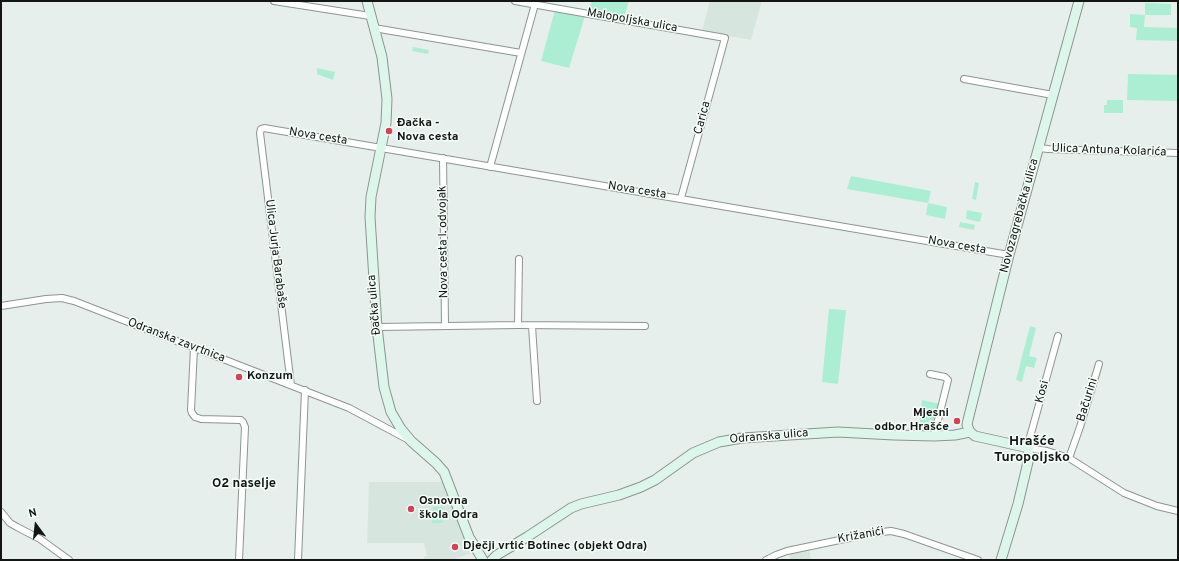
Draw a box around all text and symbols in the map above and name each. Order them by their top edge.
street label: Malopoljska ulica [586,6,678,36]
street label: Carica [692,100,714,136]
place label: Đačka - Nova cesta [397,117,458,145]
street label: Nova cesta [288,125,348,149]
marker: Đačka - Nova cesta [384,126,394,136]
street label: Ulica Antuna Kolarića [1051,142,1167,160]
street label: Novozagrebačka ulica [998,157,1042,275]
street label: Nova cesta [607,179,667,203]
street label: Nova cesta I. odvojak [436,186,452,298]
street label: Ulica Jurja Barabaše [261,199,289,309]
street label: Nova cesta [927,234,987,258]
street label: Đačka ulica [365,274,385,336]
street label: Odranska zavrtnica [125,316,227,366]
place label: Konzum [247,370,293,384]
marker: Konzum [234,372,244,382]
street label: Bačurini [1075,376,1101,424]
street label: Kosi [1033,379,1053,405]
place label: Mjesni odbor Hrašće [874,407,949,435]
marker: Mjesni odbor Hrašće [952,416,962,426]
street label: Odranska ulica [729,426,809,448]
district label: Hrašće Turopoljsko [994,434,1070,466]
district label: O2 naselje [212,476,276,492]
place label: Osnovna škola Odra [419,495,478,523]
marker: Osnovna škola Odra [406,504,416,514]
north arrow [16,505,56,545]
text: N [27,506,39,521]
street label: Križanići [837,525,885,547]
place label: Dječji vrtić Botinec (objekt Odra) [463,540,647,554]
marker: Dječji vrtić Botinec (objekt Odra) [450,542,460,552]

